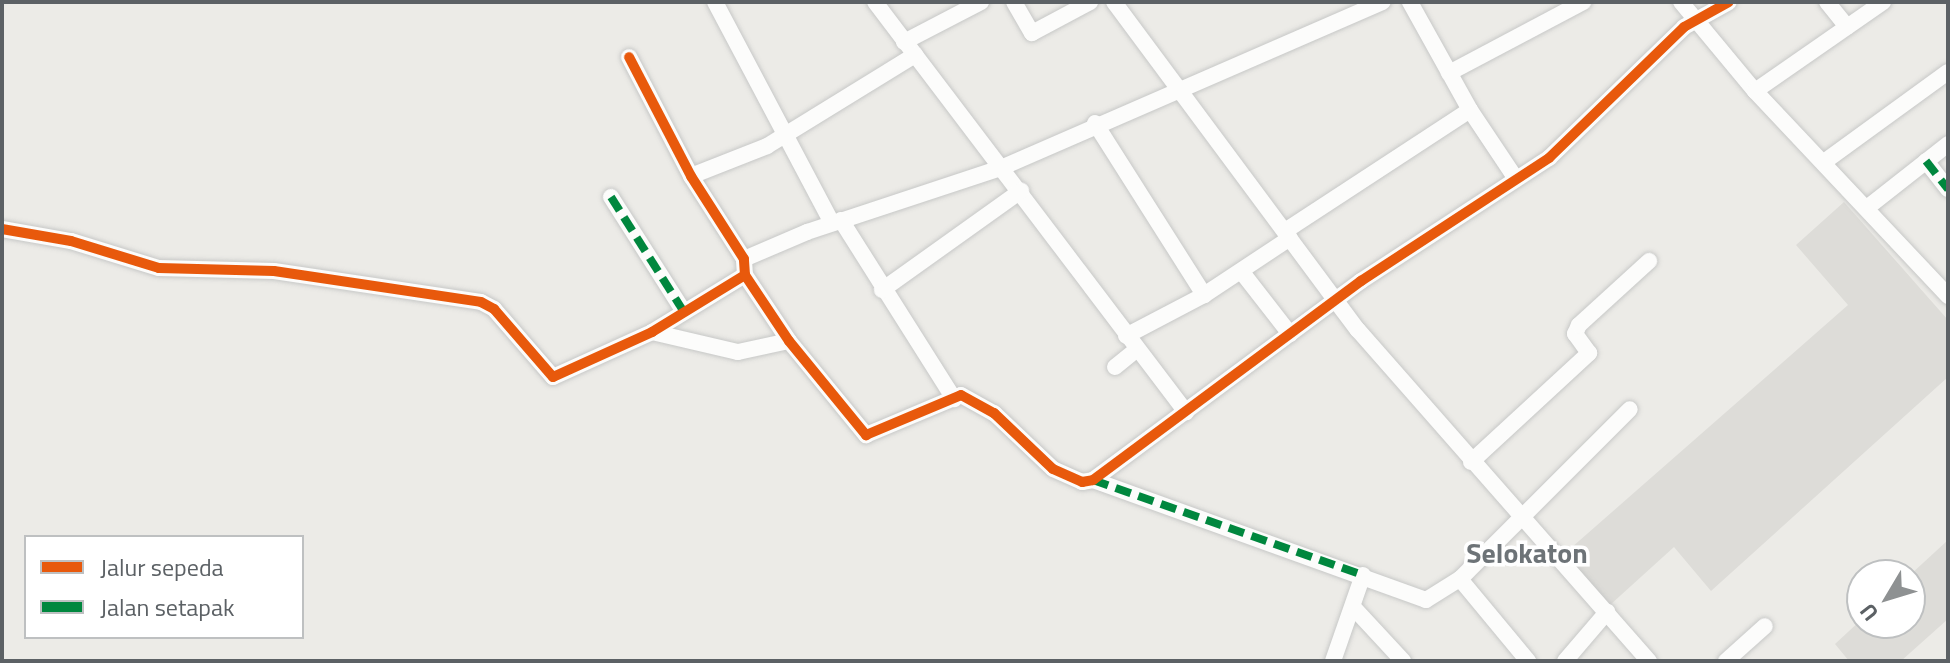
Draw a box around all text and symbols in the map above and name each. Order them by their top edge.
legend [24,535,304,639]
district label: Selokaton [1466,536,1588,570]
text: Jalur sepeda [100,549,224,585]
north arrow [1846,559,1926,639]
text: Jalan setapak [100,589,235,625]
text: U [1851,596,1886,629]

